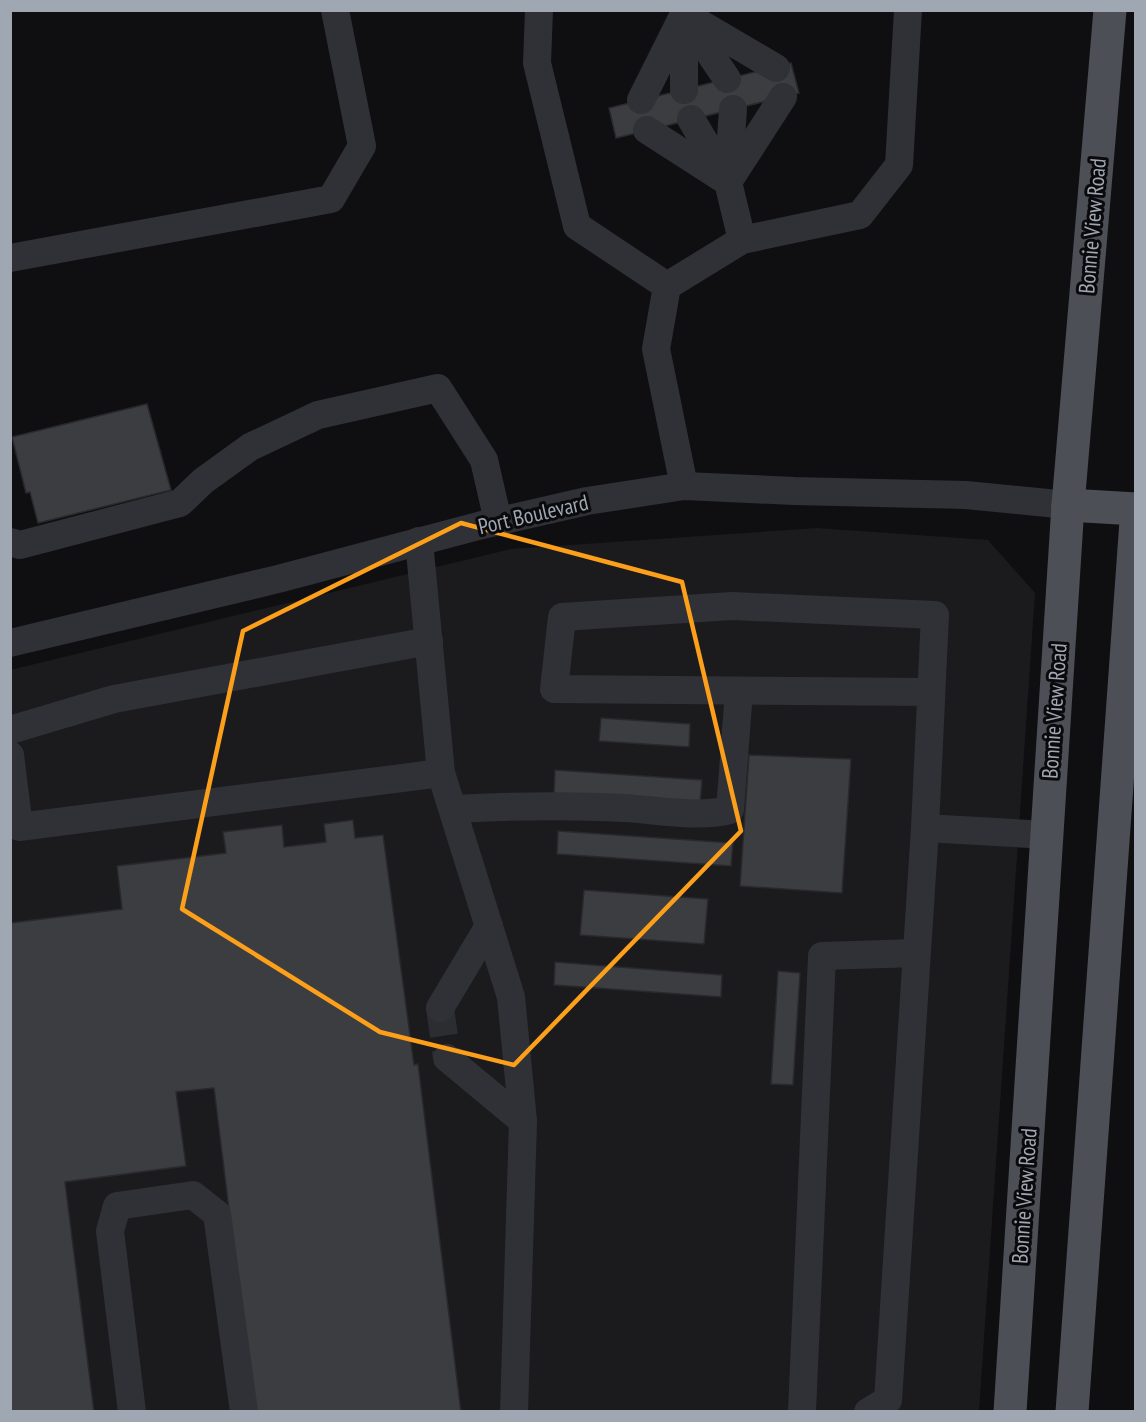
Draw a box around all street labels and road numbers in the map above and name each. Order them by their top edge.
street label: Bonnie View Road [1072,157,1112,295]
street label: Port Boulevard [475,488,591,540]
street label: Bonnie View Road [1035,642,1073,780]
street label: Bonnie View Road [1005,1127,1043,1265]

